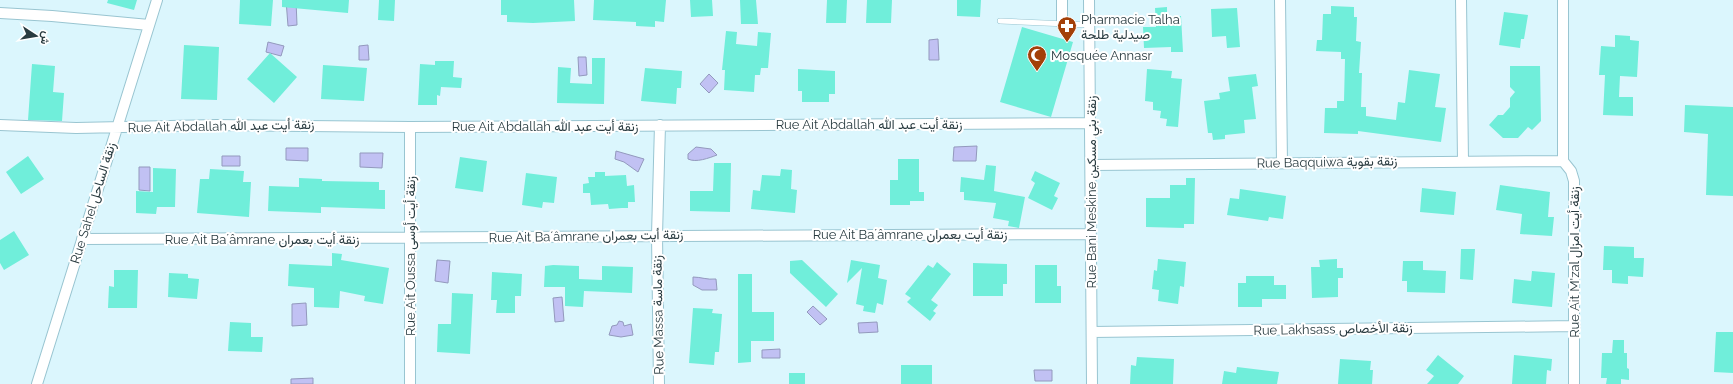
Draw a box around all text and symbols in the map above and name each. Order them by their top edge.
place label: Pharmacie Talha صيدلية طلحة [1081,12,1180,42]
pharmacy icon: Pharmacie Talha صيدلية طلحة [1056,15,1078,43]
north arrow [16,16,56,56]
text: ش [38,30,53,46]
mosque icon: Mosquée Annasr [1026,44,1048,72]
place label: Mosquée Annasr [1051,48,1153,63]
street label: Rue Bani Meskine زنقة بني مسكين [1084,96,1102,288]
street label: Rue Ait Abdallah زنقة أيت عبد الله [128,117,314,136]
street label: Rue Ait Abdallah زنقة أيت عبد الله [776,117,962,133]
street label: Rue Ait Abdallah زنقة أيت عبد الله [452,119,638,135]
street label: Rue Sahel زنقة الساحل [67,141,120,266]
street label: Rue Baqquiwa زنقة بقوية [1256,153,1398,172]
street label: Rue Ait Oussa زنقة أيت أوسى [403,176,419,336]
street label: Rue Ait M'zal زنقة أيت امزال [1567,186,1583,338]
street label: Rue Ait Ba´âmrane زنقة أيت بعمران [489,227,683,246]
street label: Rue Ait Ba´âmrane زنقة أيت بعمران [813,227,1007,243]
street label: Rue Ait Ba´âmrane زنقة أيت بعمران [165,232,359,248]
street label: Rue Massa زنقة ماسة [649,255,668,375]
street label: Rue Lakhsass زنقة الأخصاص [1253,320,1413,339]

